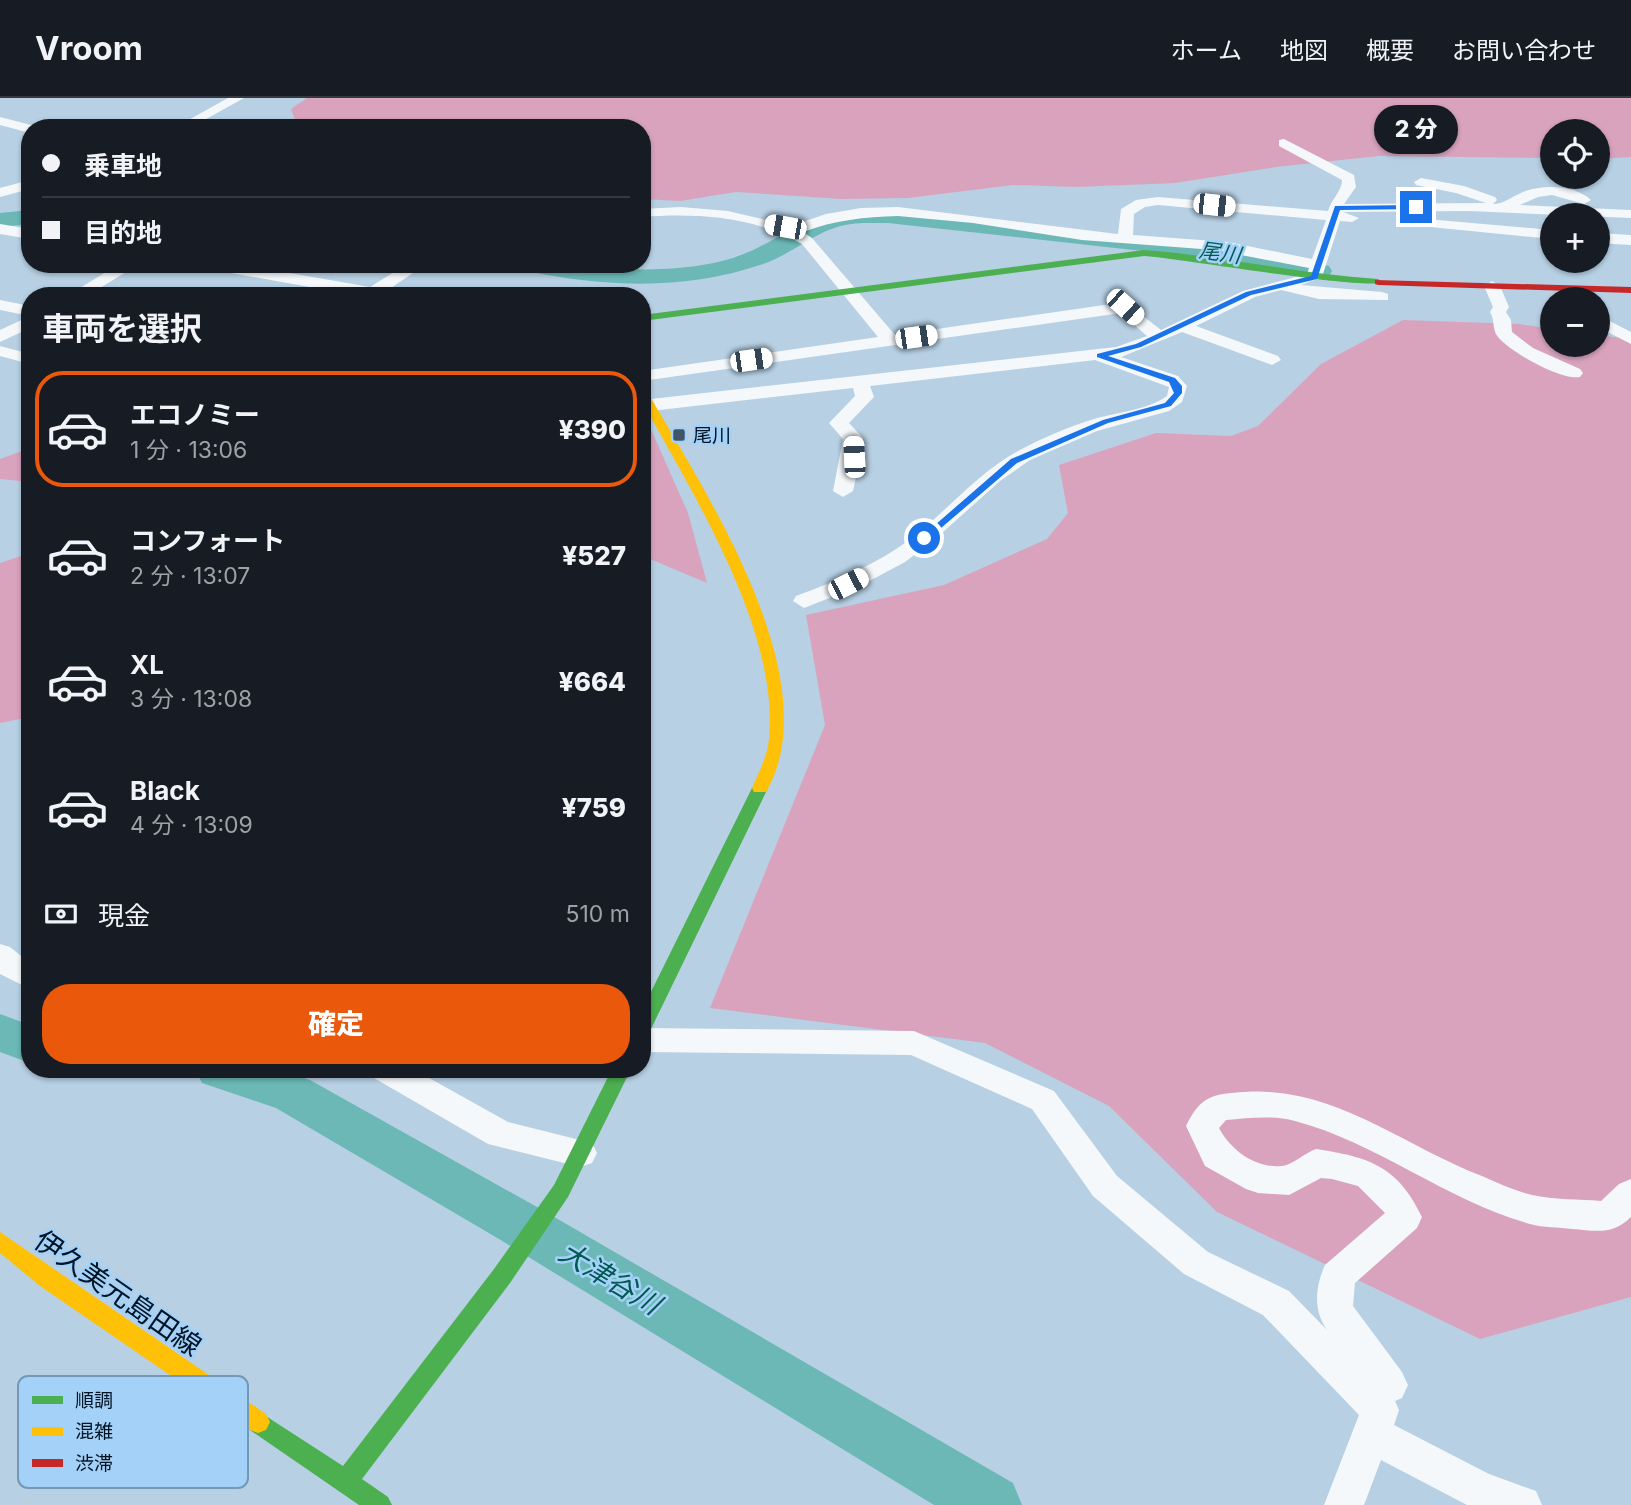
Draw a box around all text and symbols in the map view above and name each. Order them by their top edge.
text: Vroom [35,28,143,68]
text: ホーム [1171,36,1242,65]
text: 地図 [1280,36,1328,65]
text: 概要 [1366,36,1414,65]
text: お問い合わせ [1452,36,1596,65]
callout: 2 分 [1374,105,1458,154]
text: 2 分 [1395,115,1437,143]
map controls [1540,119,1610,357]
button: locate [1540,119,1610,189]
text: 乗車地 [84,150,162,181]
route end [1400,191,1432,223]
car [1193,192,1236,218]
button: + [1540,203,1610,273]
car [763,213,808,241]
text: 目的地 [84,217,162,248]
water label: 尾川 [1198,237,1245,268]
car [1103,285,1148,329]
button: − [1540,287,1610,357]
text: 車両を選択 [42,309,202,348]
car [894,324,939,350]
car [729,347,774,373]
icon: car [46,398,109,461]
text: エコノミー [130,399,260,430]
text: ¥390 [559,414,626,445]
place label: 尾川 [693,424,731,447]
marker: 尾川 [671,427,687,443]
car [843,435,866,479]
text: 1 分 · 13:06 [130,436,247,464]
route start [908,522,940,554]
icon: car [46,524,109,587]
text: コンフォート [130,525,285,556]
text: ¥527 [562,540,626,571]
text: 2 分 · 13:07 [130,562,250,590]
car [825,565,872,603]
text: XL [130,649,164,680]
icon: car [46,650,109,713]
text: ¥664 [559,666,626,697]
text: 3 分 · 13:08 [130,685,252,713]
text: Black [130,775,200,806]
icon: car [46,776,109,839]
text: ¥759 [562,792,626,823]
text: 4 分 · 13:09 [130,811,253,839]
icon: cash [42,895,80,933]
text: 現金 [98,900,150,931]
text: 510 m [566,900,630,928]
button: 確定 [42,984,630,1064]
street label: 伊久美元島田線 [28,1223,208,1363]
water label: 大津谷川 [553,1235,669,1323]
legend [18,1376,248,1488]
text: 順調 [75,1389,113,1412]
text: 混雑 [75,1420,113,1443]
text: 渋滞 [75,1452,113,1475]

